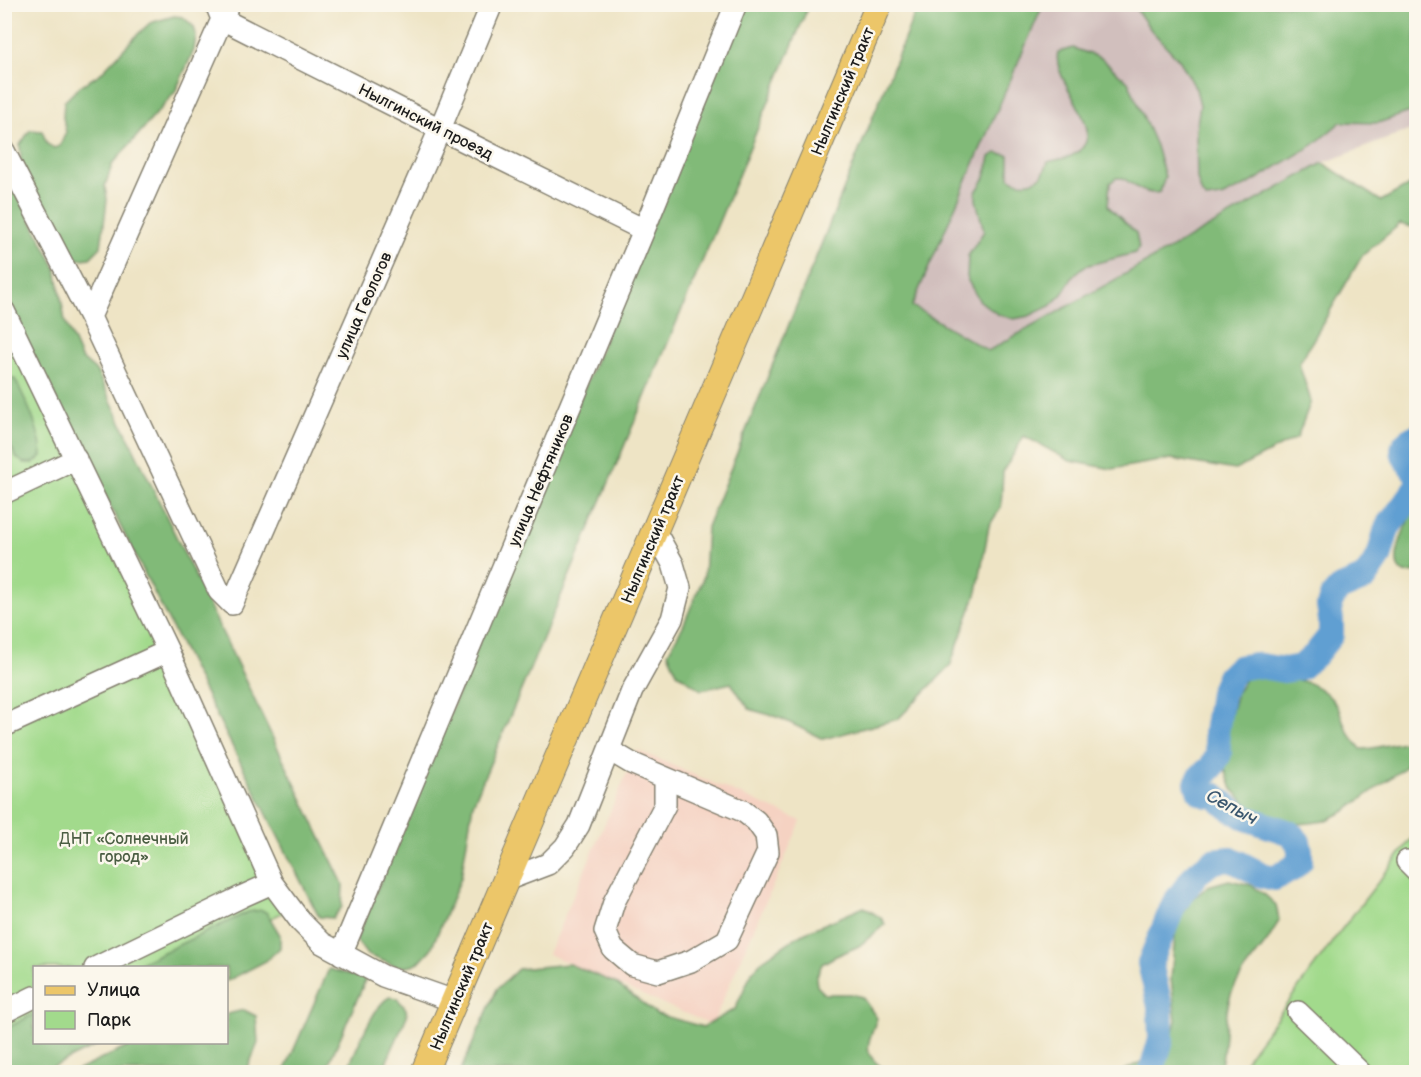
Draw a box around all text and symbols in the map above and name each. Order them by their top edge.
street label: Нылгинский тракт [808,24,879,159]
street label: Нылгинский проезд [355,80,496,165]
street label: улица Геологов [332,249,397,362]
street label: улица Нефтяников [505,411,578,550]
street label: Нылгинский тракт [618,472,689,607]
water label: Сепыч [1203,785,1261,830]
park label: ДНТ «Солнечный город» [59,830,189,867]
street label: Нылгинский тракт [427,919,498,1054]
legend [33,966,228,1044]
text: Улица [87,980,141,1001]
text: Парк [87,1010,131,1031]

